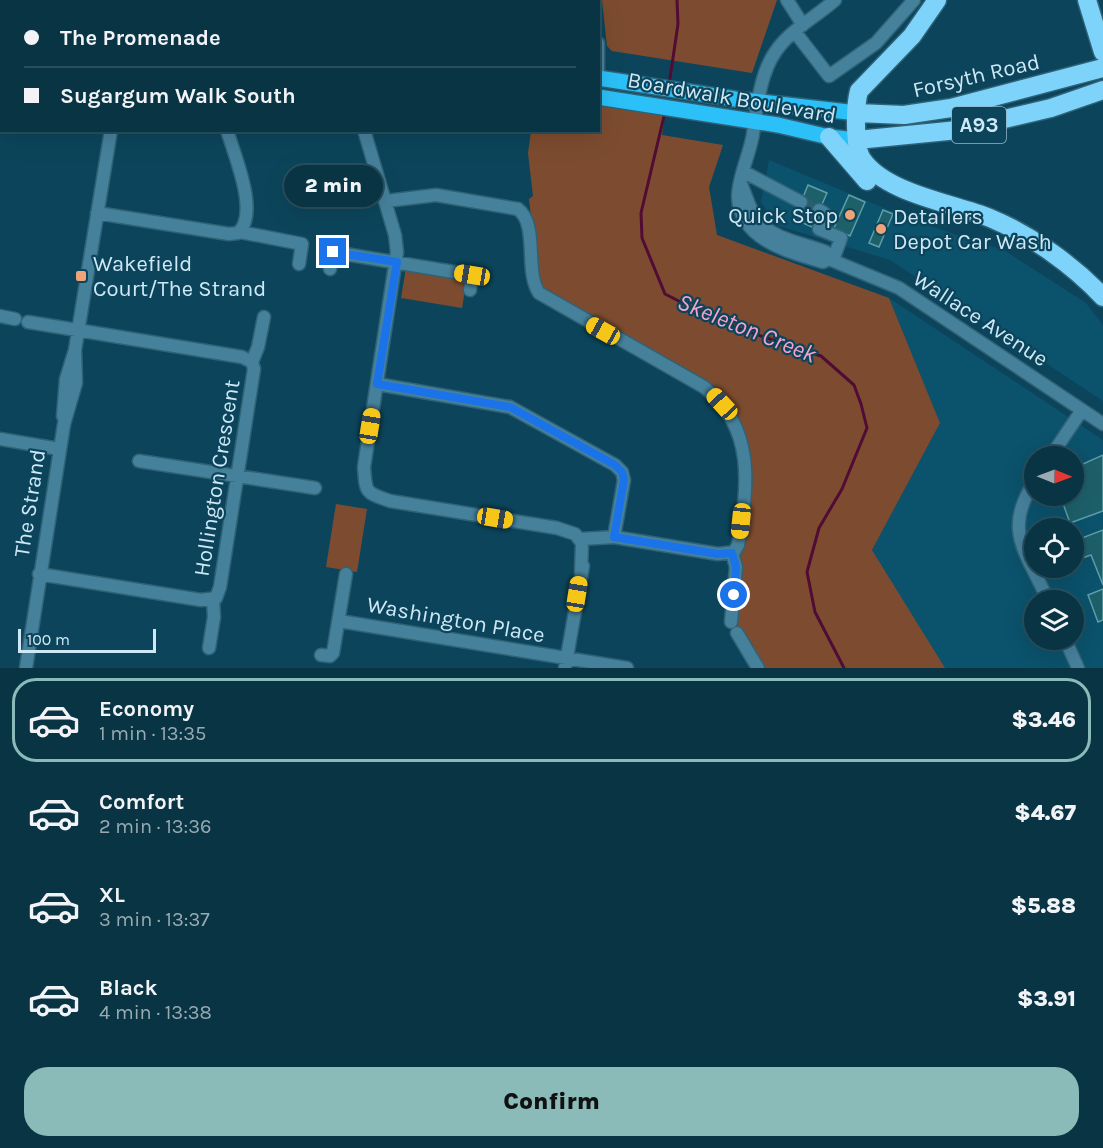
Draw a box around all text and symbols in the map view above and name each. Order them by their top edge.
text: The Promenade [60,25,221,51]
street label: Forsyth Road [910,49,1042,103]
street label: Boardwalk Boulevard [626,67,838,129]
text: Sugargum Walk South [60,83,296,109]
road number: A93 [952,107,1006,143]
callout: 2 min [284,165,382,207]
text: 2 min [305,174,362,197]
place label: Quick Stop [728,203,838,229]
place label: Detailers Depot Car Wash [893,204,1052,255]
marker: Quick Stop [843,208,857,222]
marker: Detailers Depot Car Wash [874,222,888,236]
route end [319,238,346,265]
place label: Wakefield Court/The Strand [93,251,266,302]
car [453,263,491,287]
street label: Wallace Avenue [908,266,1053,372]
marker: Wakefield Court/The Strand [74,269,88,283]
water label: Skeleton Creek [673,287,821,369]
car [583,314,623,348]
street label: Hollington Crescent [189,378,245,578]
car [703,385,741,423]
car [358,407,382,445]
north arrow [1024,446,1084,506]
map controls [1024,446,1084,650]
street label: The Strand [9,447,51,559]
car [730,502,752,540]
car [476,506,514,530]
button: locate [1024,518,1084,578]
car [565,575,589,613]
route start [720,581,747,608]
button: layers [1024,590,1084,650]
street label: Washington Place [365,592,547,648]
scale bar [18,626,156,654]
text: 100 m [27,630,70,649]
icon: car [27,693,81,747]
text: Economy [99,696,194,722]
text: $3.46 [1011,707,1076,733]
text: 1 min · 13:35 [99,722,206,745]
icon: car [27,786,81,840]
text: Comfort [99,789,184,815]
text: $4.67 [1014,800,1076,826]
text: 2 min · 13:36 [99,815,211,838]
icon: car [27,879,81,933]
text: XL [99,882,125,908]
text: $5.88 [1011,893,1076,919]
text: 3 min · 13:37 [99,908,210,931]
icon: car [27,972,81,1026]
text: Black [99,975,158,1001]
text: $3.91 [1017,986,1076,1012]
text: 4 min · 13:38 [99,1001,212,1024]
button: Confirm [24,1067,1079,1136]

